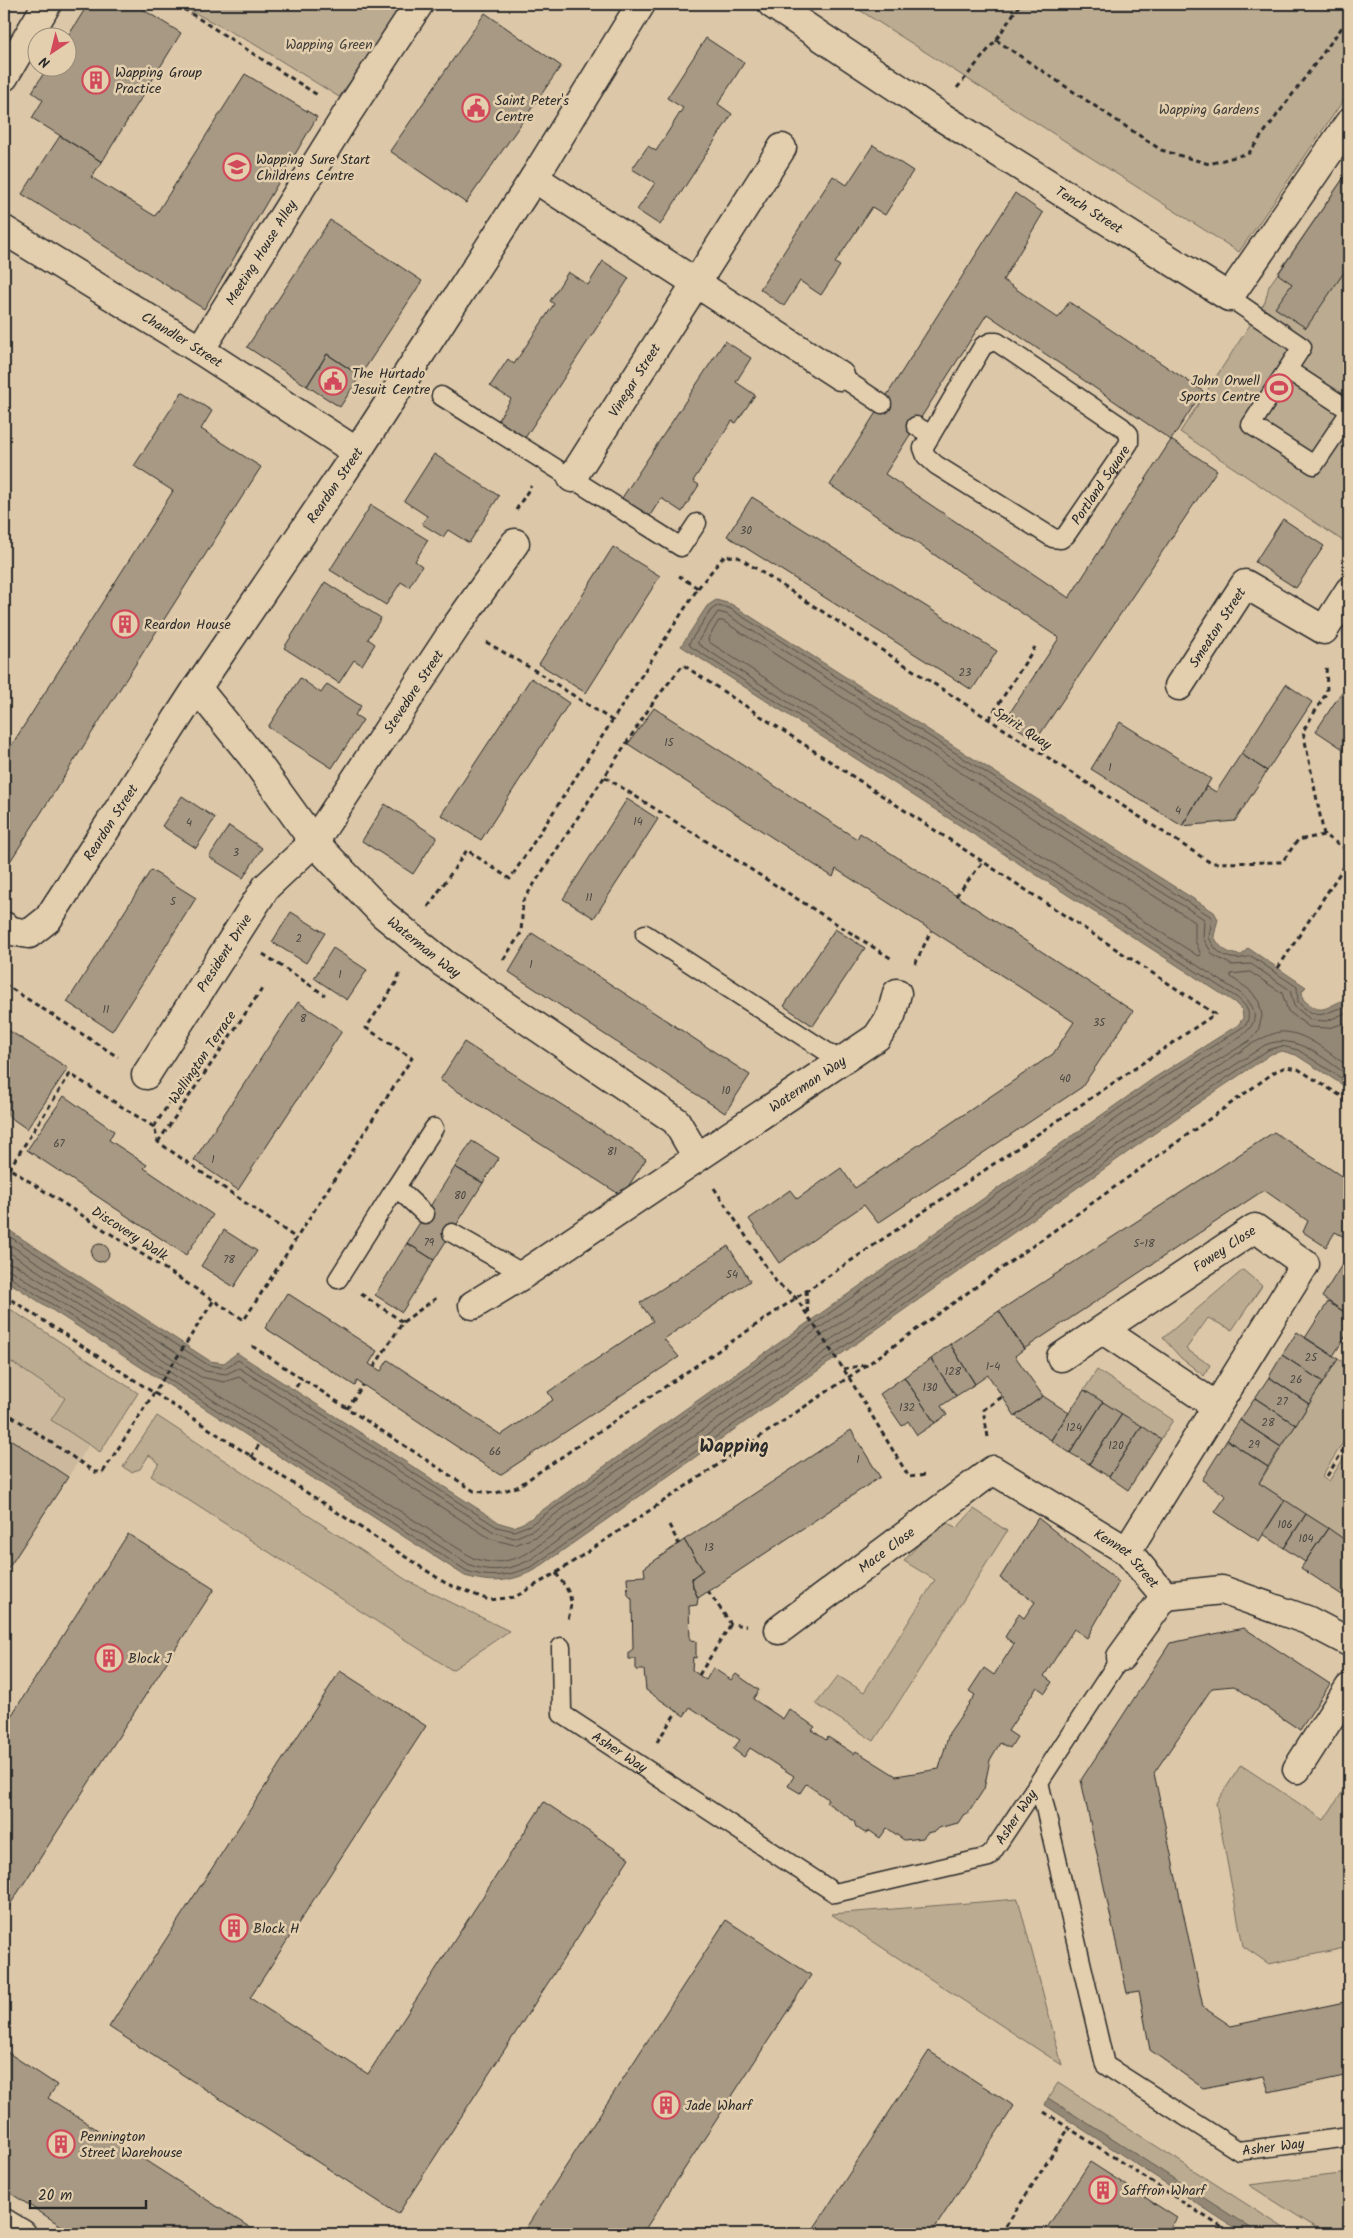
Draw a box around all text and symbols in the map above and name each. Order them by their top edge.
north arrow [28,28,78,78]
park label: Wapping Green [285,34,373,56]
text: N [35,50,55,73]
place label: Wapping Group Practice [115,62,202,100]
building icon: Wapping Group Practice [81,65,111,95]
place label: Saint Peter's Centre [495,90,569,128]
public building icon: Saint Peter's Centre [461,93,491,123]
park label: Wapping Gardens [1159,99,1259,121]
place label: Wapping Sure Start Childrens Centre [256,149,371,187]
school or university icon: Wapping Sure Start Childrens Centre [222,152,252,182]
street label: Tench Street [1051,181,1127,240]
street label: Meeting House Alley [220,195,303,310]
street label: Chandler Street [137,306,227,374]
street label: Vinegar Street [603,339,667,422]
place label: The Hurtado Jesuit Centre [352,363,431,401]
public building icon: The Hurtado Jesuit Centre [318,366,348,396]
place label: John Orwell Sports Centre [1179,370,1261,408]
sports icon: John Orwell Sports Centre [1264,373,1294,403]
street label: Portland Square [1066,440,1137,530]
street label: Reardon Street [302,443,370,528]
house number: 30 [740,522,752,540]
street label: Smeaton Street [1184,583,1252,672]
building icon: Reardon House [110,609,140,639]
place label: Reardon House [144,614,231,636]
street label: Stevedore Street [378,645,450,739]
house number: 23 [959,664,971,682]
street label: Spirit Quay [989,702,1056,756]
house number: 15 [664,734,675,752]
house number: 1 [1108,759,1112,777]
street label: Reardon Street [78,780,145,866]
house number: 4 [1175,802,1181,820]
house number: 14 [633,813,643,831]
house number: 4 [186,814,192,832]
house number: 3 [233,844,239,862]
house number: 11 [586,889,592,907]
house number: 5 [170,893,177,911]
street label: President Drive [192,909,258,997]
street label: Waterman Way [382,912,465,984]
house number: 2 [296,930,302,948]
house number: 1 [529,956,533,974]
house number: 1 [338,966,342,984]
house number: 11 [103,1001,109,1019]
street label: Wellington Terrace [163,1006,243,1109]
house number: 8 [300,1010,307,1028]
house number: 35 [1093,1014,1106,1032]
street label: Waterman Way [765,1050,851,1118]
house number: 40 [1059,1070,1071,1088]
house number: 10 [722,1082,731,1100]
house number: 67 [53,1135,66,1153]
house number: 81 [607,1143,617,1161]
house number: 1 [211,1151,215,1169]
house number: 80 [454,1187,467,1205]
street label: Discovery Walk [87,1201,172,1267]
street label: Fowey Close [1189,1220,1261,1278]
house number: 79 [424,1234,435,1252]
house number: 5-18 [1133,1235,1155,1253]
house number: 78 [223,1251,235,1269]
house number: 54 [726,1266,738,1284]
house number: 25 [1305,1349,1318,1367]
house number: 1-4 [986,1358,1000,1376]
house number: 128 [945,1363,962,1381]
house number: 26 [1290,1371,1302,1389]
house number: 130 [922,1379,938,1397]
house number: 27 [1276,1393,1289,1411]
house number: 132 [899,1399,915,1417]
house number: 28 [1261,1414,1275,1432]
house number: 124 [1066,1419,1082,1437]
district label: Wapping [699,1432,769,1462]
house number: 29 [1248,1436,1261,1454]
house number: 120 [1108,1437,1124,1455]
house number: 66 [489,1443,501,1461]
house number: 1 [856,1451,860,1469]
house number: 106 [1277,1516,1293,1534]
street label: Mace Close [854,1522,921,1579]
street label: Kennet Street [1089,1523,1164,1594]
house number: 104 [1298,1530,1314,1548]
house number: 13 [704,1539,714,1557]
building icon: Block J [94,1643,124,1673]
place label: Block J [128,1648,172,1670]
street label: Asher Way [587,1726,652,1779]
street label: Asher Way [990,1785,1043,1849]
building icon: Block H [219,1913,249,1943]
place label: Block H [253,1918,299,1940]
building icon: Jade Wharf [651,2090,681,2120]
place label: Jade Wharf [685,2095,754,2117]
place label: Pennington Street Warehouse [80,2126,183,2164]
building icon: Pennington Street Warehouse [46,2129,76,2159]
street label: Asher Way [1241,2133,1306,2163]
building icon: Saffron Wharf [1088,2175,1118,2205]
scale bar [30,2178,146,2210]
place label: Saffron Wharf [1122,2180,1207,2202]
text: 20 m [38,2184,72,2208]

